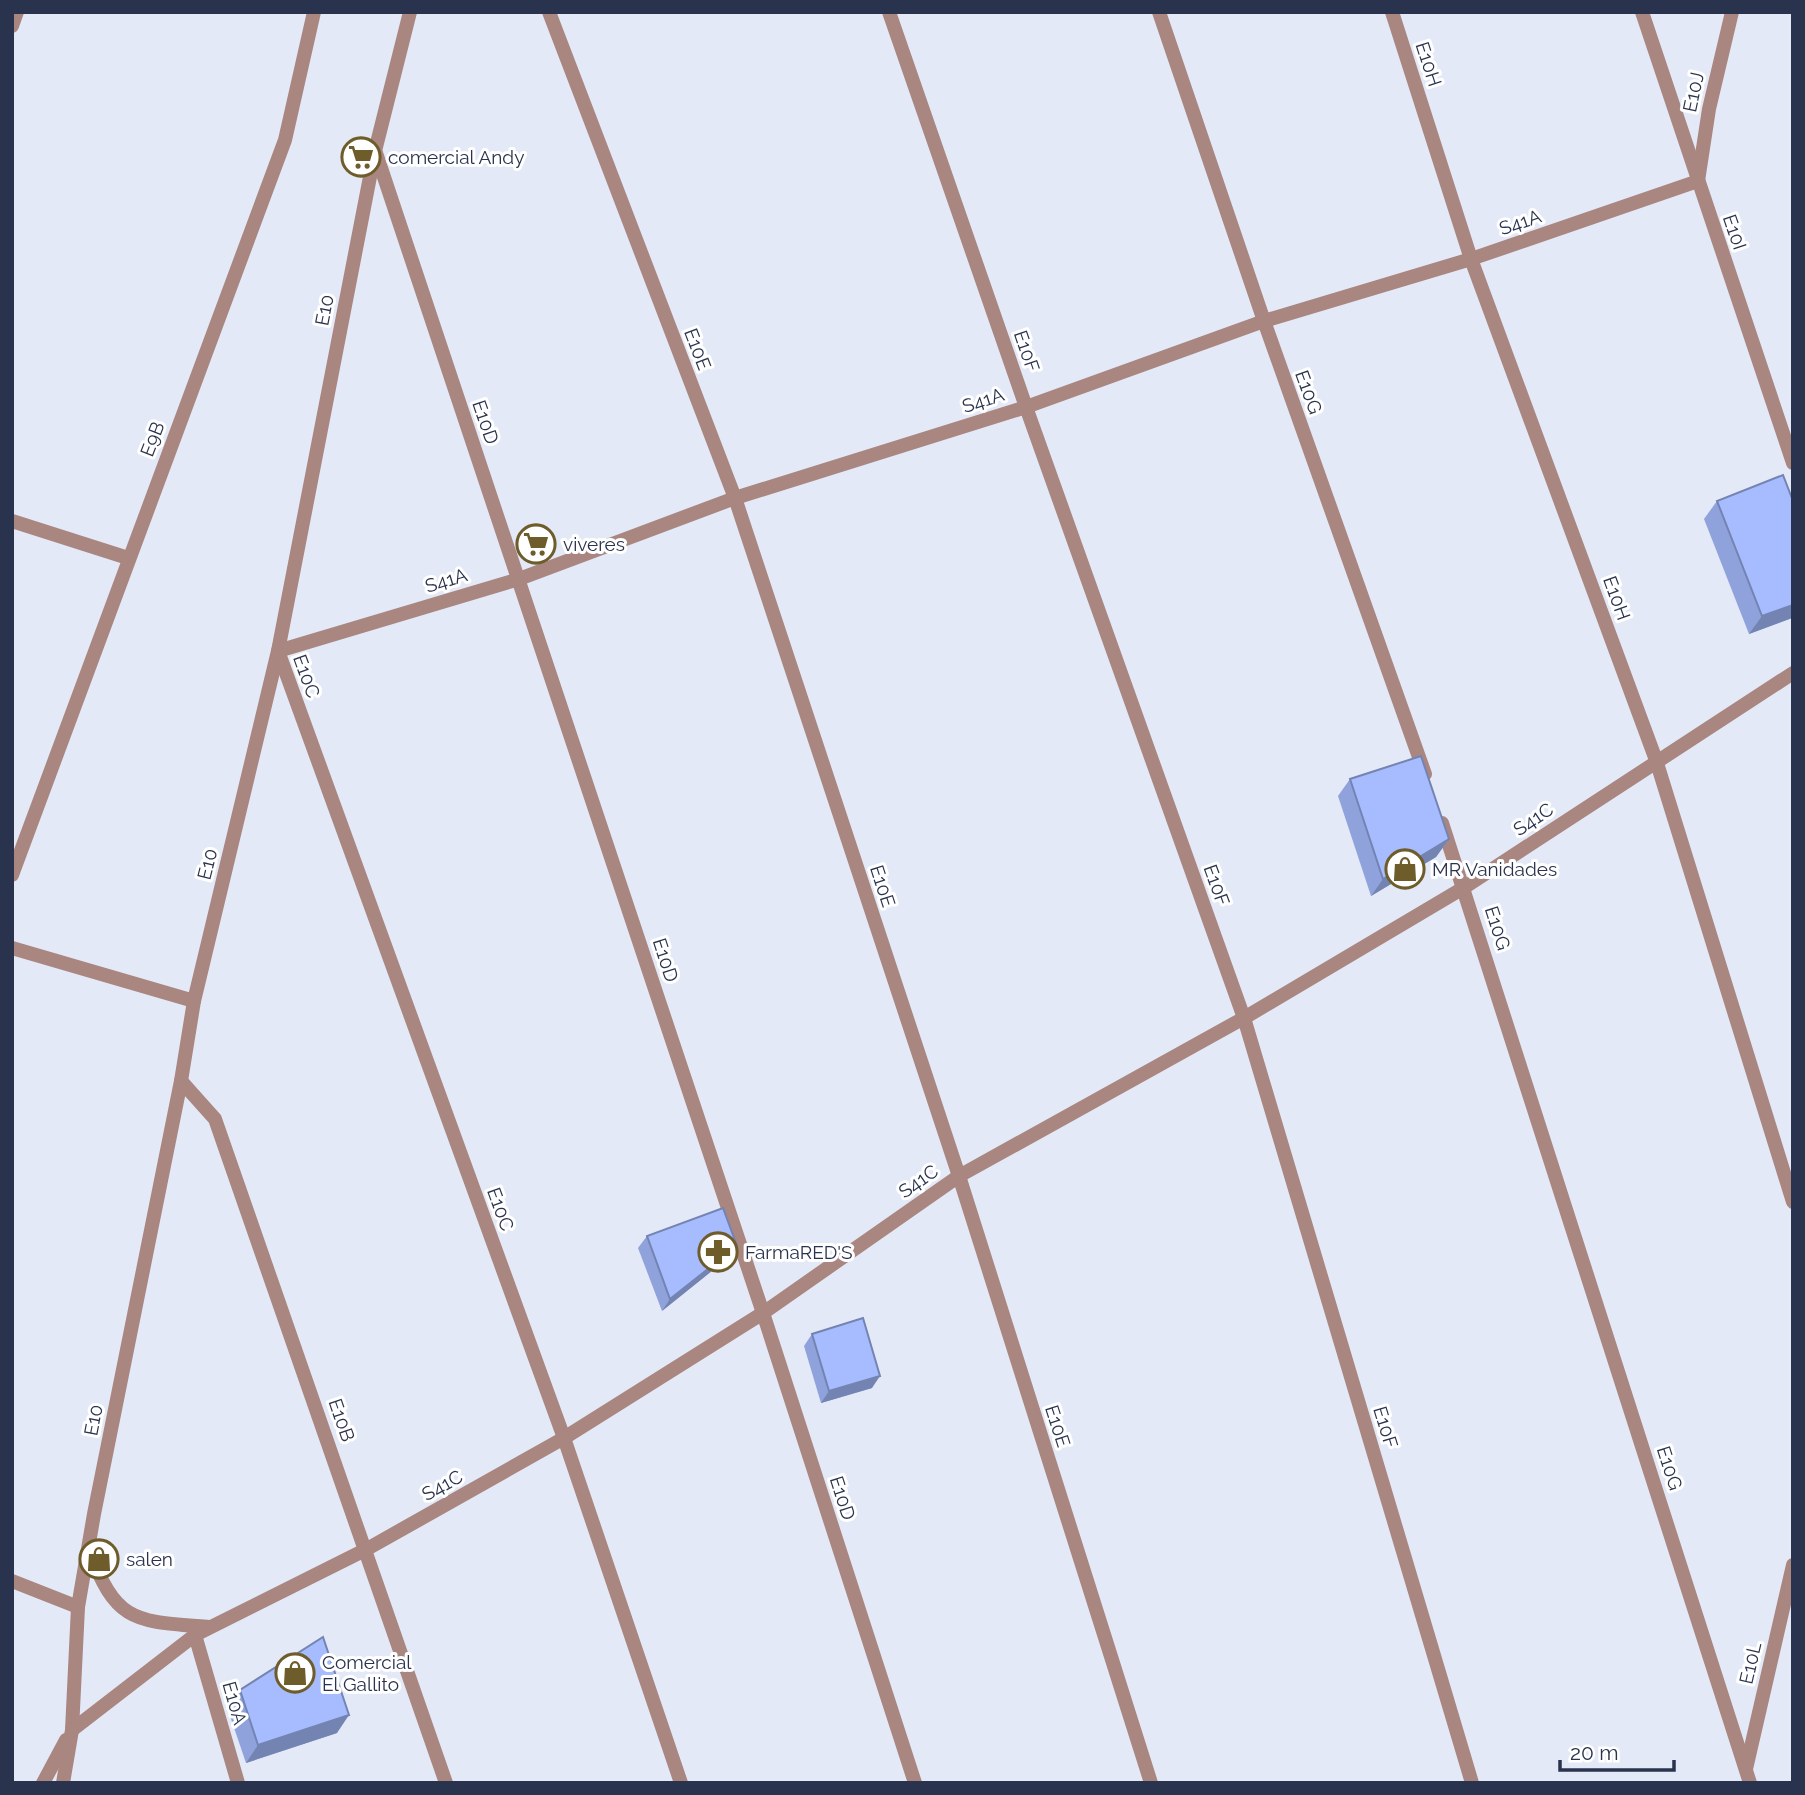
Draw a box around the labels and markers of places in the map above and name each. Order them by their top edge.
supermarket icon: comercial Andy [340,136,382,178]
place label: comercial Andy [388,146,524,168]
supermarket icon: viveres [515,523,557,565]
place label: viveres [563,533,625,555]
shop icon: MR Vanidades [1384,848,1426,890]
place label: MR Vanidades [1432,858,1557,880]
pharmacy icon: FarmaRED'S [697,1231,739,1273]
place label: FarmaRED'S [745,1241,853,1263]
shop icon: salen [78,1538,120,1580]
place label: salen [126,1548,173,1570]
place label: Comercial El Gallito [322,1651,412,1695]
shop icon: Comercial El Gallito [274,1652,316,1694]

